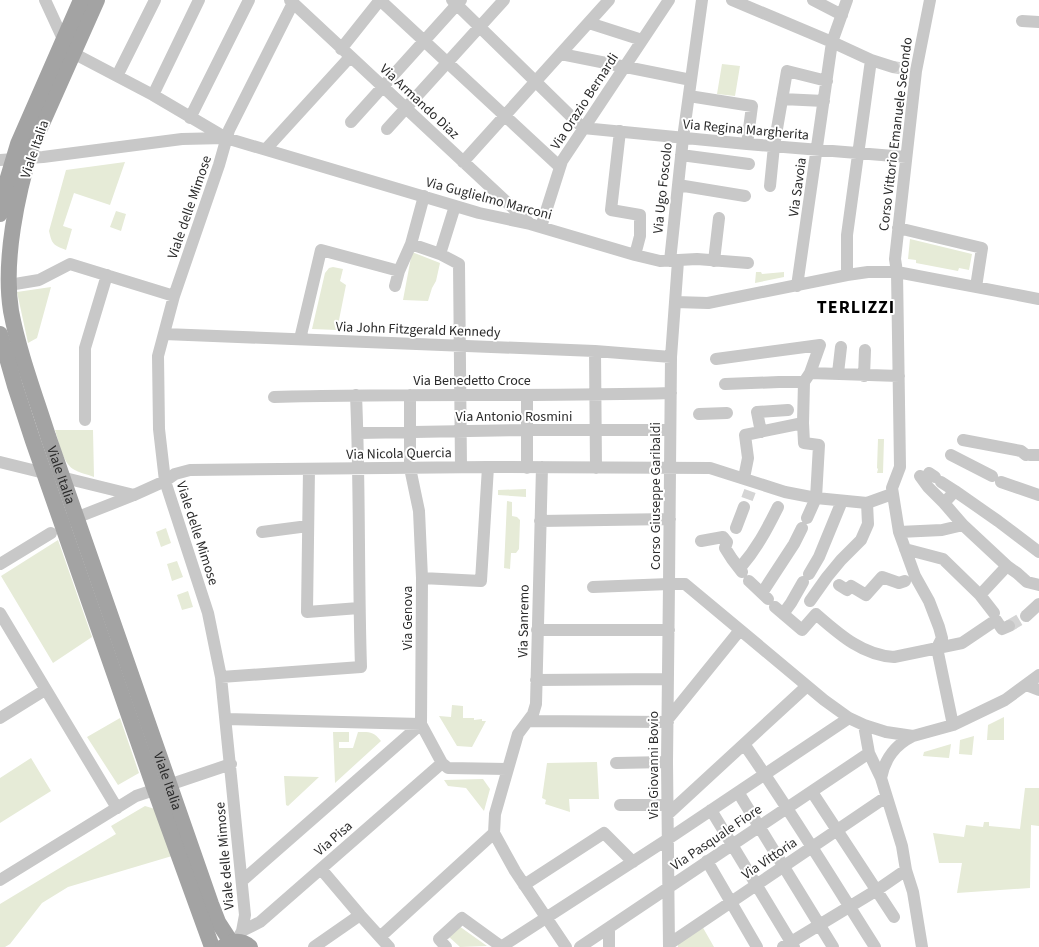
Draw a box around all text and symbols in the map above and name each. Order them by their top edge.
street label: Corso Vittorio Emanuele Secondo [874,36,918,232]
street label: Via Orazio Bernardi [546,49,624,154]
street label: Via Armando Diaz [375,59,464,144]
street label: Via Regina Margherita [682,115,810,145]
street label: Viale Italia [16,118,54,181]
street label: Via Ugo Foscolo [648,141,678,235]
street label: Viale delle Mimose [163,153,217,262]
street label: Via Savoia [784,156,812,218]
street label: Via Guglielmo Marconi [423,172,554,225]
district label: TERLIZZI [817,295,895,320]
street label: Via John Fitzgerald Kennedy [335,317,501,343]
street label: Via Benedetto Croce [413,371,531,391]
street label: Via Antonio Rosmini [456,407,572,427]
street label: Corso Giuseppe Garibaldi [646,422,666,570]
street label: Viale Italia [41,443,80,507]
street label: Via Nicola Quercia [346,443,452,465]
street label: Viale delle Mimose [171,479,223,588]
street label: Via Sanremo [513,584,535,658]
street label: Via Genova [398,586,418,650]
street label: Via Giovanni Bovio [644,711,664,819]
street label: Viale Italia [148,749,187,813]
street label: Via Pasquale Fiore [667,800,766,876]
street label: Viale delle Mimose [210,801,240,911]
street label: Via Pisa [310,817,357,861]
street label: Via Vittoria [738,833,801,885]

